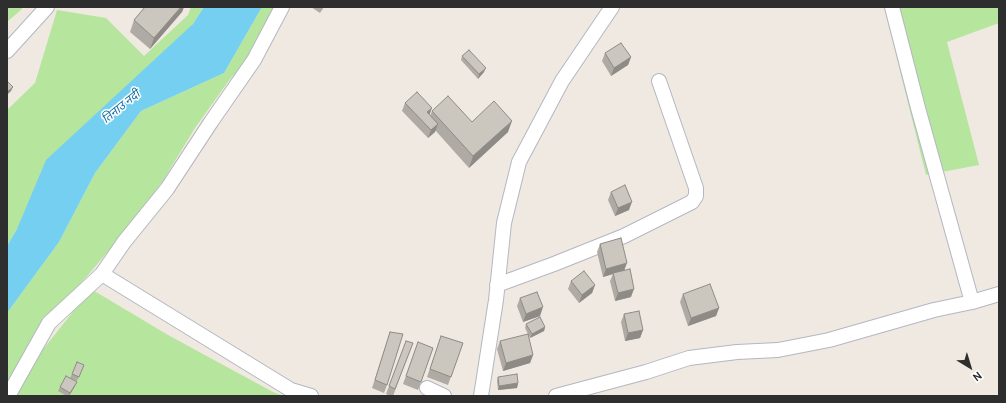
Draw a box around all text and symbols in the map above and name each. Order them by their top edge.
water label: तिनाउ नदी [99,87,143,127]
north arrow [950,347,990,387]
text: N [970,369,985,384]

